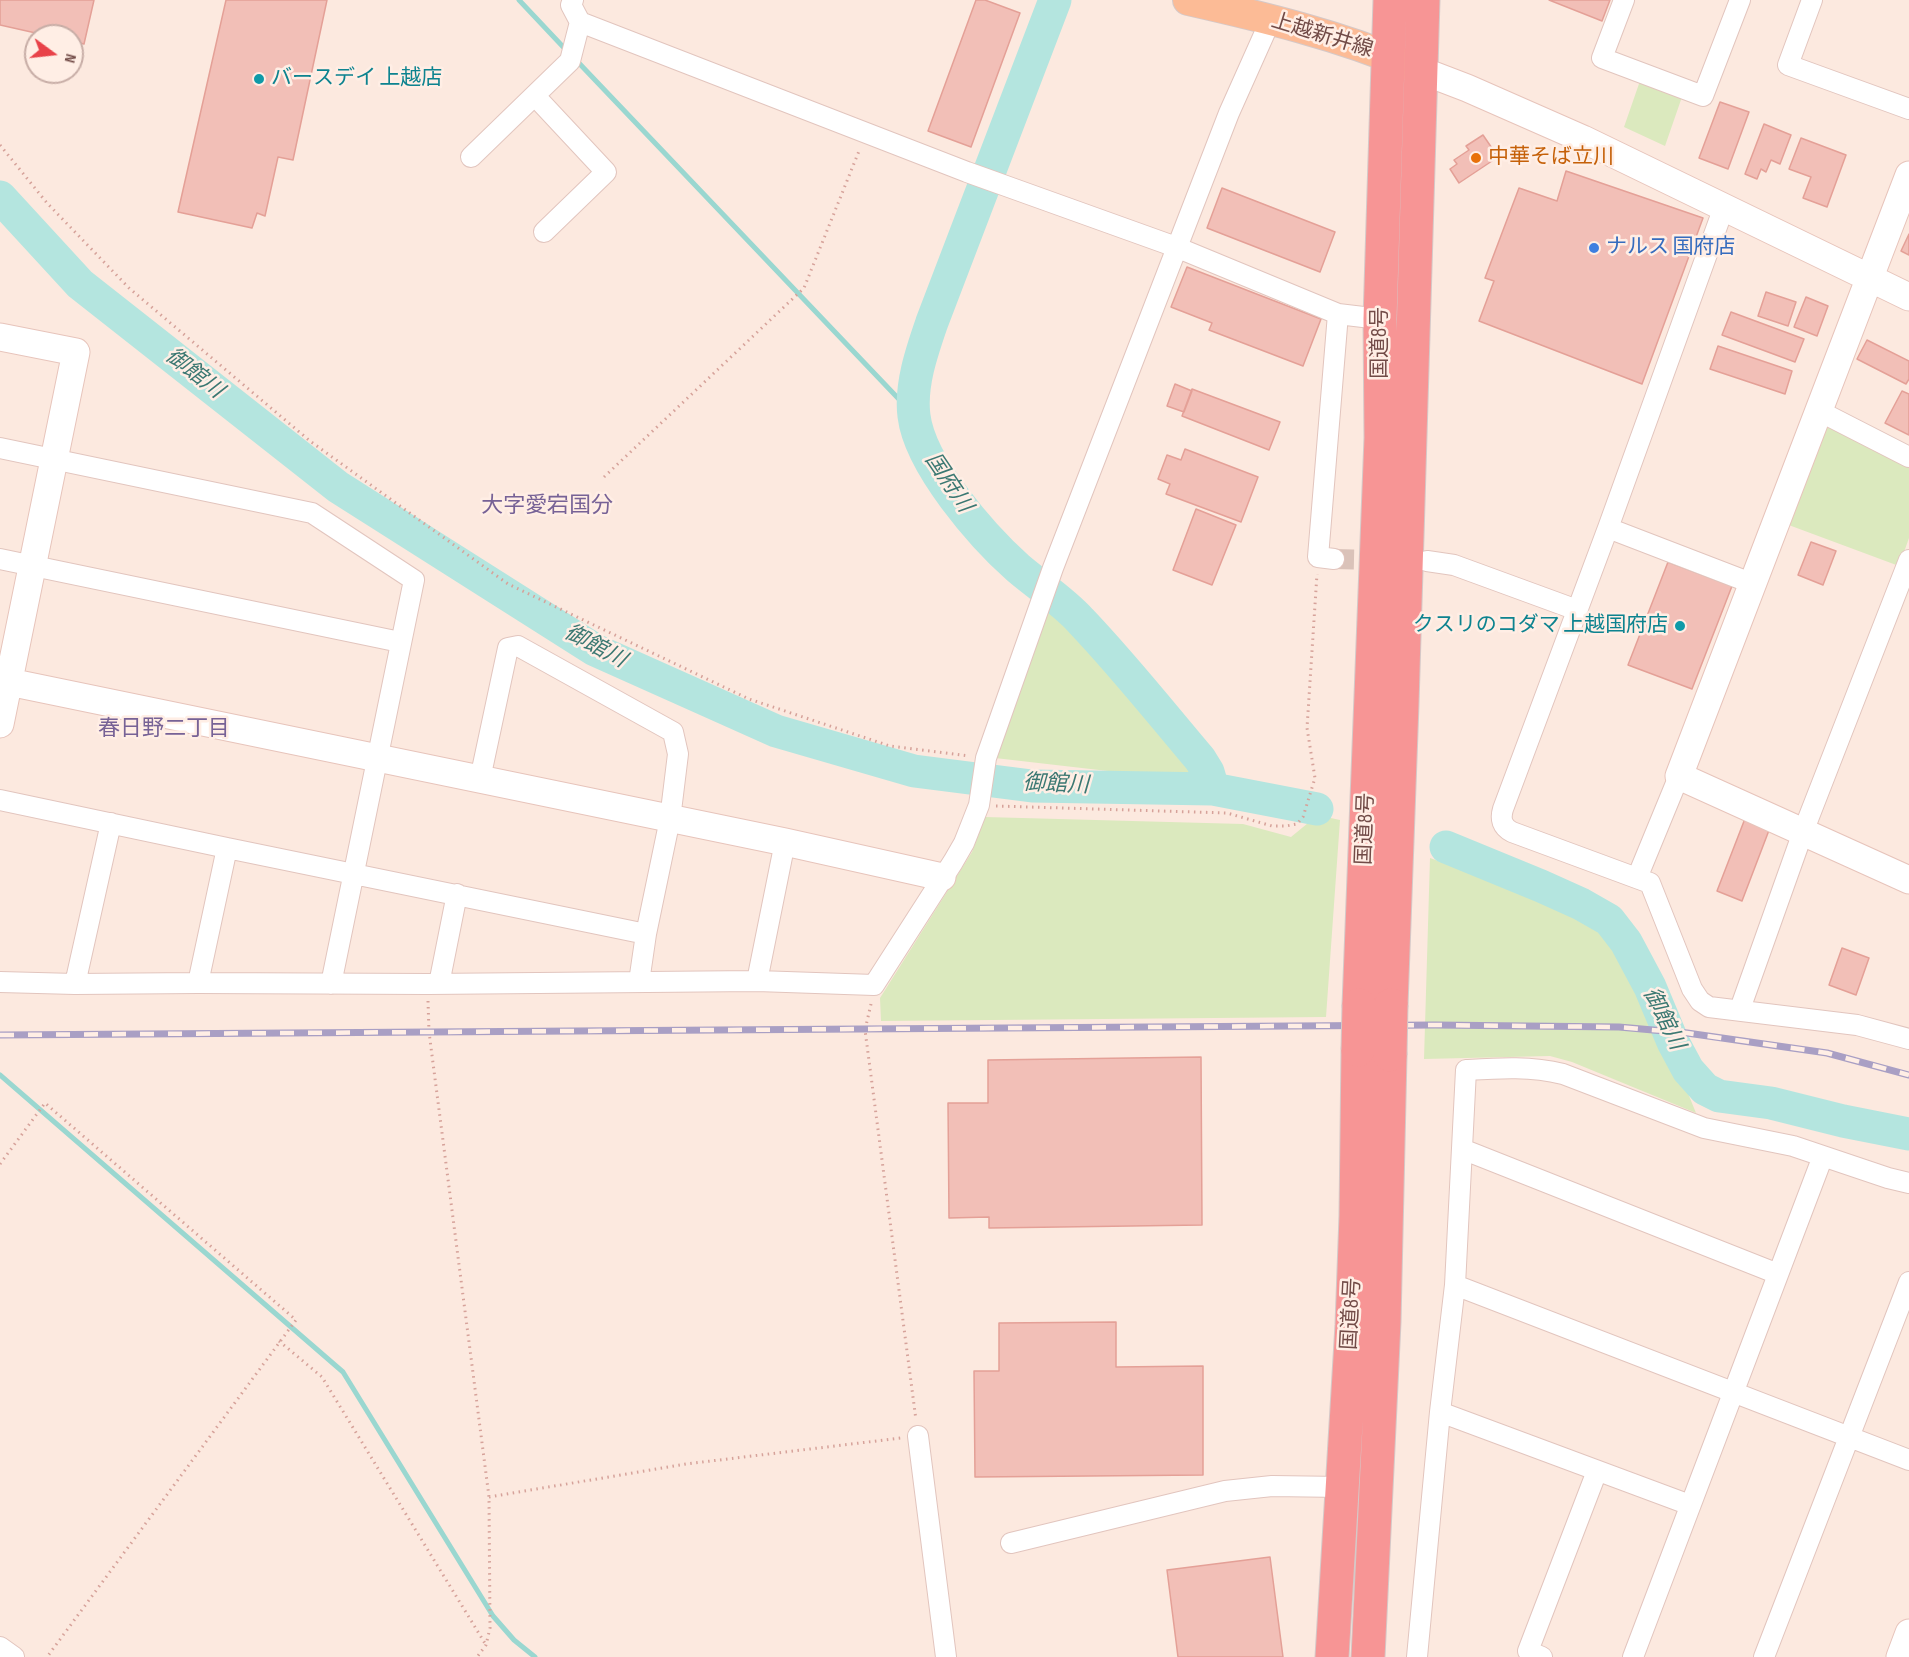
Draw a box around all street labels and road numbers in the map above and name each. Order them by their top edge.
street label: 上越新井線 [1268,9,1376,63]
street label: 国道8号 [1368,307,1394,379]
street label: 国道8号 [1352,792,1380,866]
street label: 国道8号 [1338,1277,1366,1351]

